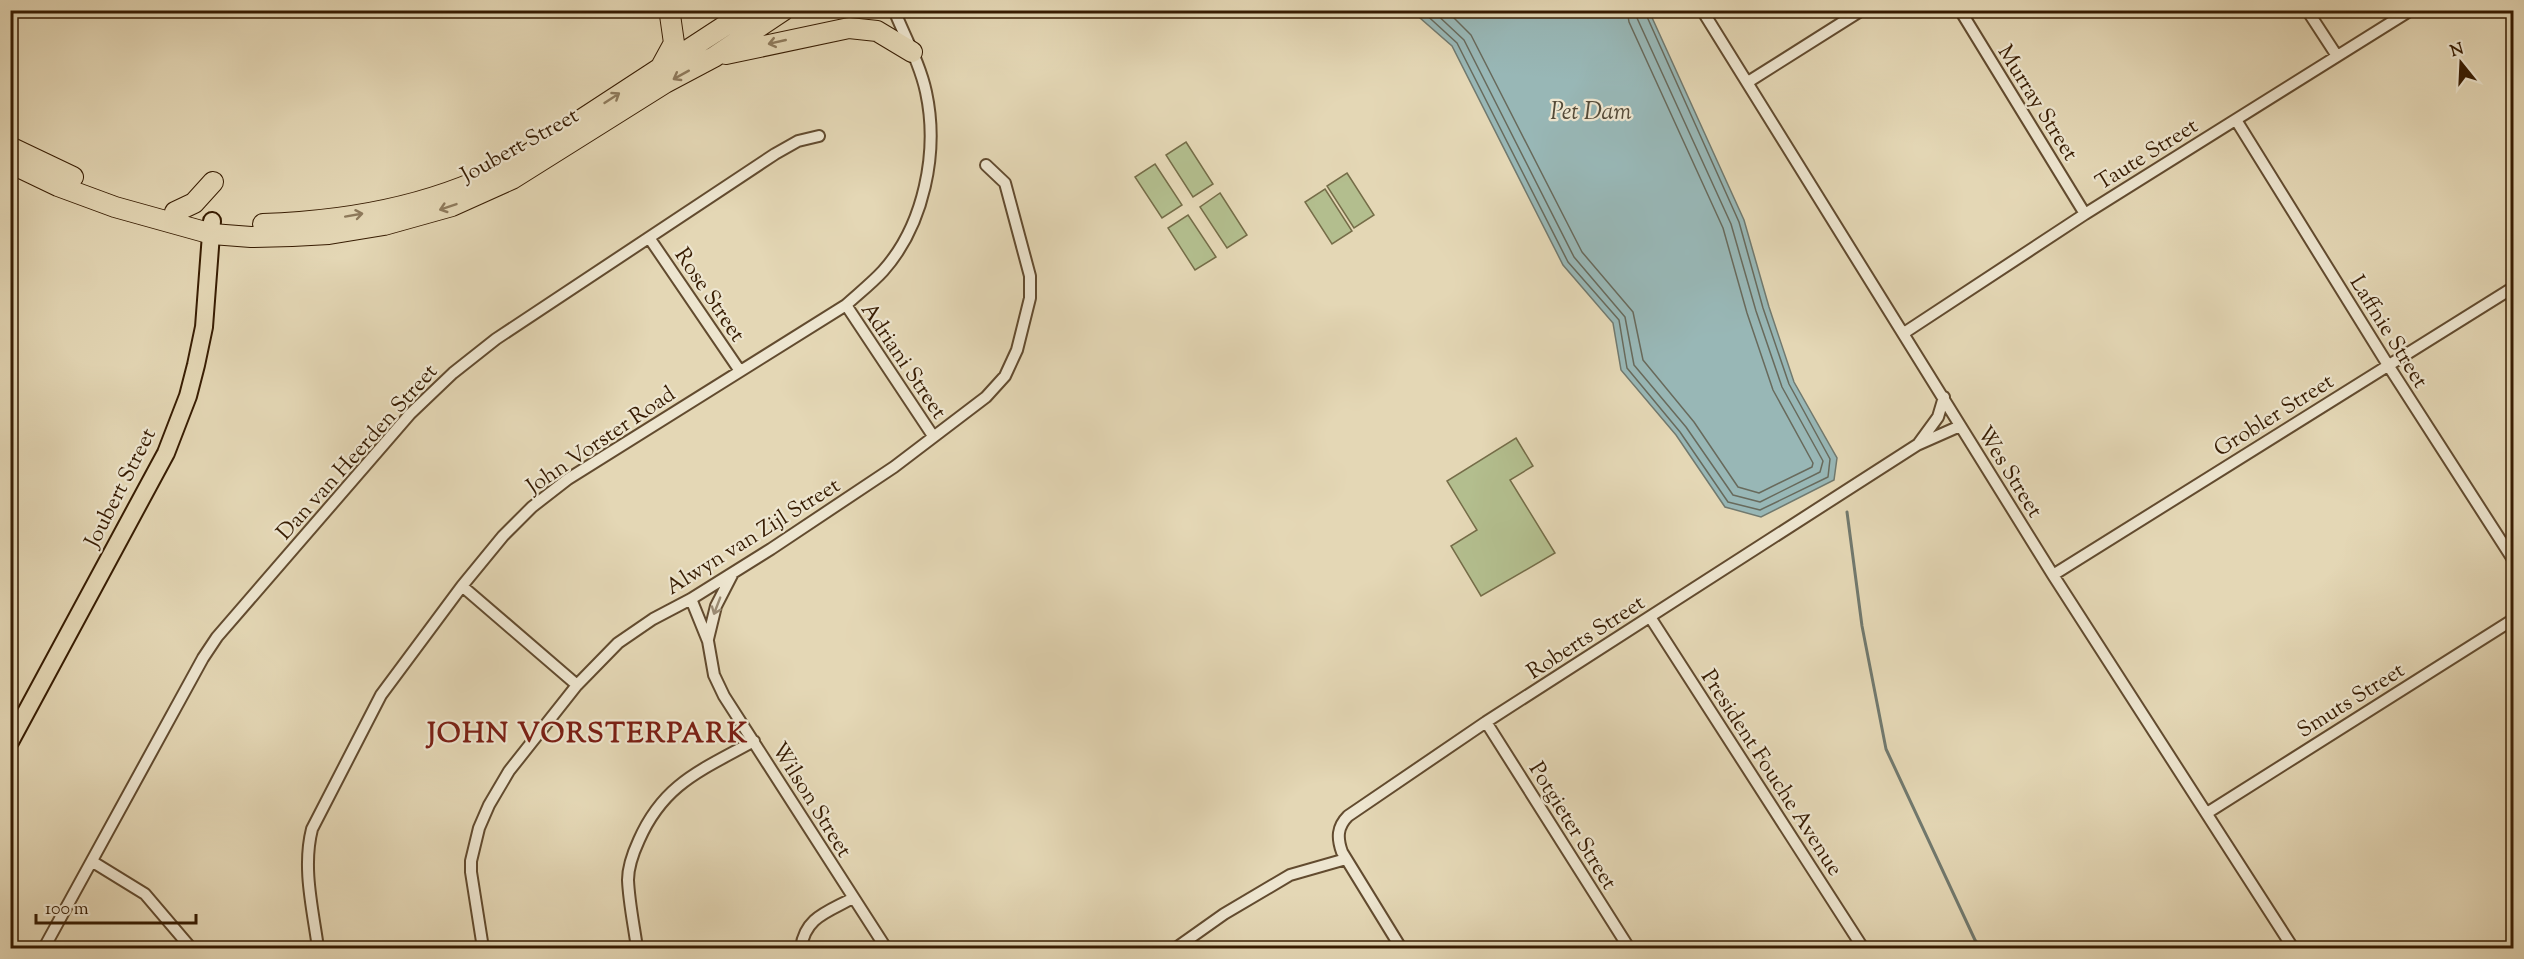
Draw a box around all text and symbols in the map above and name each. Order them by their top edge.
north arrow [2431,33,2491,93]
one-way arrow [768,37,787,49]
text: N [2448,38,2467,64]
street label: Murray Street [1988,39,2085,168]
one-way arrow [673,69,690,81]
one-way arrow [603,92,620,104]
water label: Pet Dam [1550,96,1632,130]
street label: Joubert Street [455,101,586,193]
street label: Taute Street [2090,111,2205,200]
one-way arrow [439,203,458,214]
one-way arrow [344,209,363,220]
street label: Rose Street [665,242,752,350]
street label: Laffnie Street [2340,270,2435,396]
street label: Adriani Street [852,297,954,427]
street label: Dan van Heerden Street [270,357,447,548]
street label: Grobler Street [2208,367,2341,466]
street label: John Vorster Road [520,380,683,504]
street label: Wes Street [1968,421,2049,525]
street label: Joubert Street [77,423,166,555]
street label: Alwyn van Zijl Street [660,471,848,604]
street label: Roberts Street [1521,588,1652,689]
one-way arrow [711,596,722,615]
street label: Smuts Street [2292,656,2412,747]
street label: President Fouche Avenue [1692,664,1849,883]
district label: JOHN VORSTERPARK [425,715,749,755]
street label: Wilson Street [762,737,859,865]
street label: Potgieter Street [1519,756,1624,897]
scale bar [36,887,196,925]
text: 100 m [45,897,89,923]

